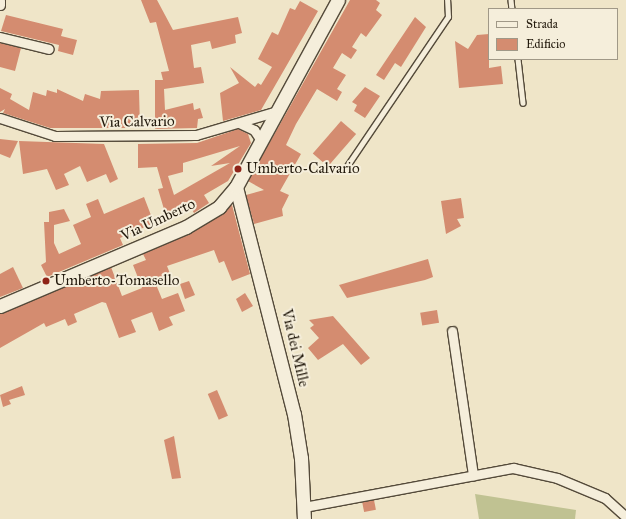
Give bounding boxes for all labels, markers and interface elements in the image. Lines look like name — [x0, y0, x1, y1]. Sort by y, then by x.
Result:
legend — [488, 8, 618, 60]
text: Strada — [526, 17, 558, 31]
text: Edificio — [526, 37, 565, 51]
street label: Via Calvario — [99, 112, 175, 132]
place label: Umberto-Calvario — [246, 160, 360, 178]
marker: Umberto-Calvario — [233, 164, 243, 174]
street label: Via Umberto — [118, 195, 198, 245]
place label: Umberto-Tomasello — [54, 272, 179, 290]
marker: Umberto-Tomasello — [41, 276, 51, 286]
street label: Via dei Mille — [277, 307, 313, 389]

